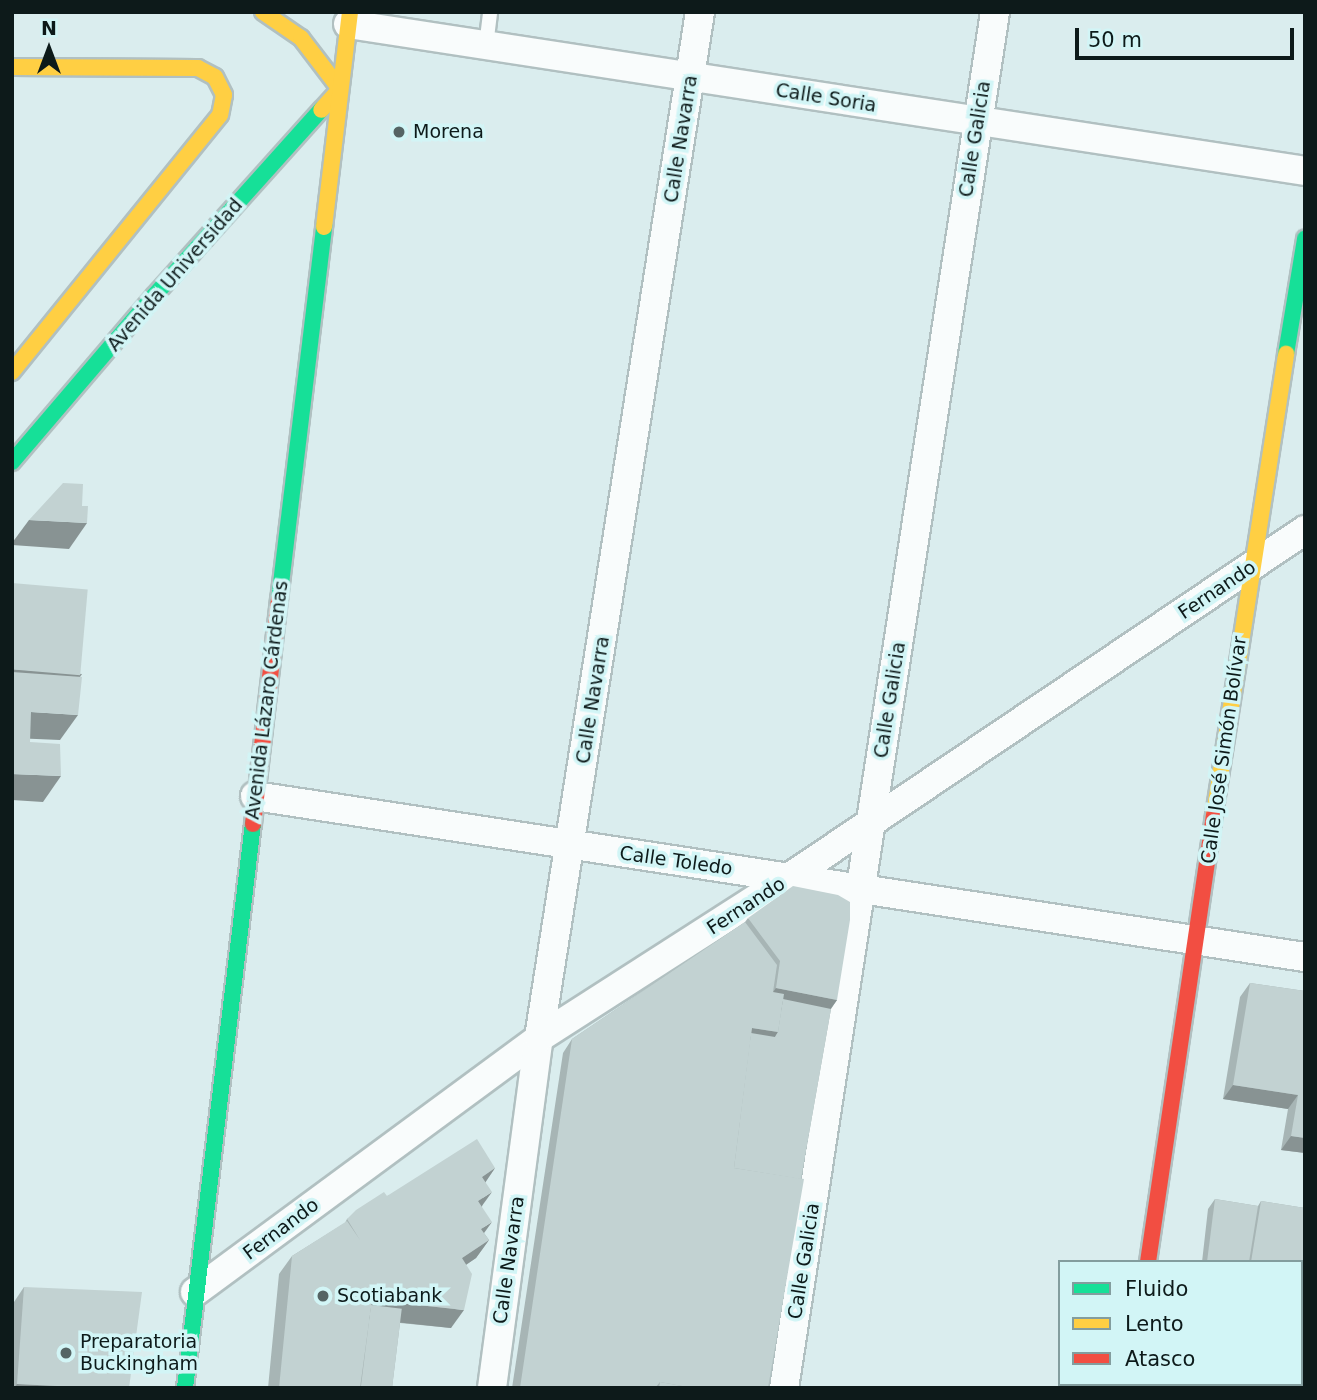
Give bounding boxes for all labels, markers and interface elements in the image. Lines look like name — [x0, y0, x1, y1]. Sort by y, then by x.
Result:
north arrow — [14, 14, 84, 84]
scale bar — [1079, 14, 1298, 58]
text: N — [41, 17, 57, 39]
text: 50 m — [1088, 28, 1142, 52]
street label: Calle Navarra — [660, 74, 702, 204]
street label: Calle Soria — [774, 79, 878, 117]
street label: Calle Galicia — [955, 79, 995, 199]
place label: Morena — [413, 121, 484, 143]
marker: Morena — [391, 124, 407, 140]
street label: Avenida Universidad — [102, 194, 248, 356]
street label: Fernando — [1174, 556, 1260, 624]
street label: Avenida Lázaro Cárdenas — [241, 579, 293, 821]
street label: Calle Navarra — [572, 635, 614, 765]
street label: Calle José Simón Bolívar — [1197, 635, 1251, 865]
street label: Calle Galicia — [870, 640, 910, 760]
street label: Calle Toledo — [618, 842, 734, 880]
street label: Fernando — [703, 872, 789, 940]
street label: Fernando — [239, 1193, 323, 1265]
street label: Calle Navarra — [489, 1195, 529, 1325]
street label: Calle Galicia — [784, 1201, 824, 1321]
legend — [1058, 1260, 1303, 1386]
text: Fluido — [1125, 1277, 1188, 1301]
place label: Scotiabank — [337, 1285, 442, 1307]
marker: Scotiabank — [315, 1288, 331, 1304]
text: Lento — [1125, 1312, 1184, 1336]
place label: Preparatoria Buckingham — [80, 1331, 198, 1375]
marker: Preparatoria Buckingham — [58, 1345, 74, 1361]
text: Atasco — [1125, 1347, 1195, 1371]

